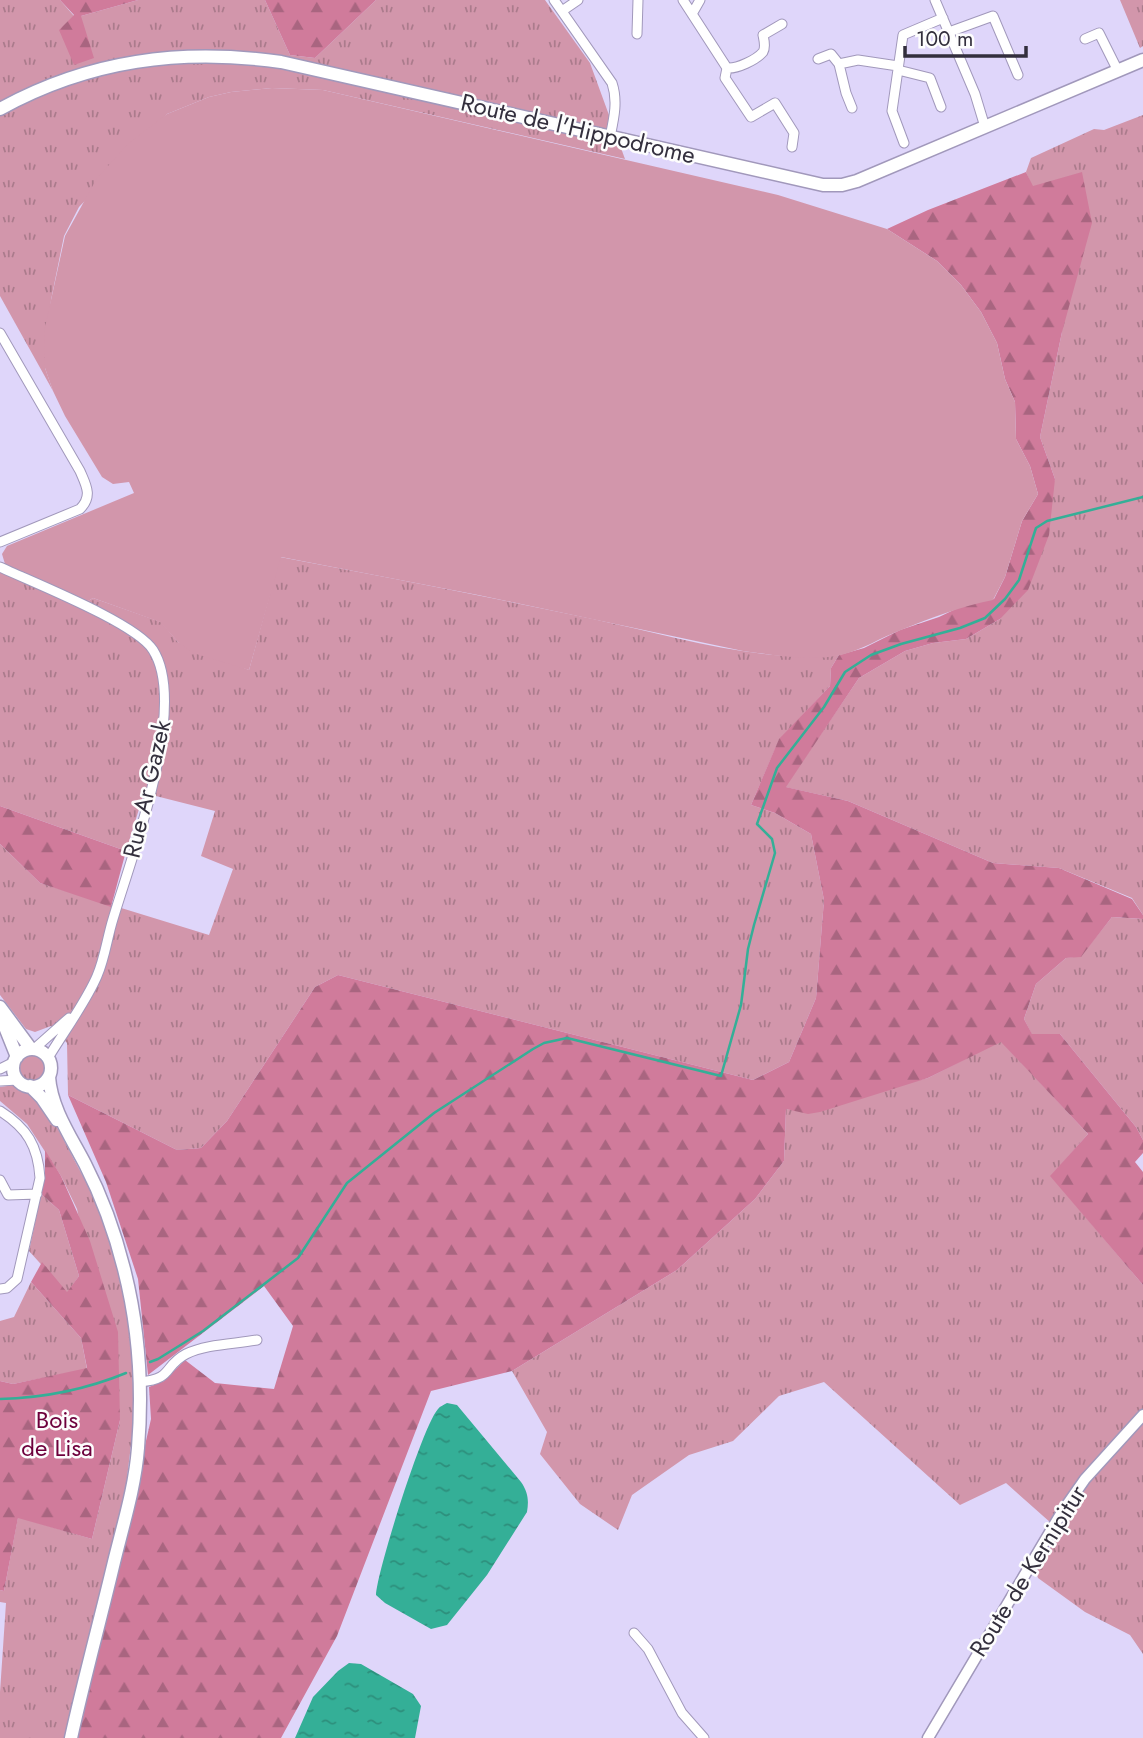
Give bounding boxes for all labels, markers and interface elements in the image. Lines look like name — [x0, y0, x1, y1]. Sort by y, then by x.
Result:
scale bar — [905, 14, 1026, 58]
text: 100 m — [916, 24, 973, 54]
street label: Route de l'Hippodrome — [457, 85, 699, 173]
street label: Rue Ar Gazek — [114, 716, 179, 861]
park label: Bois de Lisa — [21, 1402, 93, 1465]
street label: Route de Kernipitur — [961, 1478, 1095, 1663]

